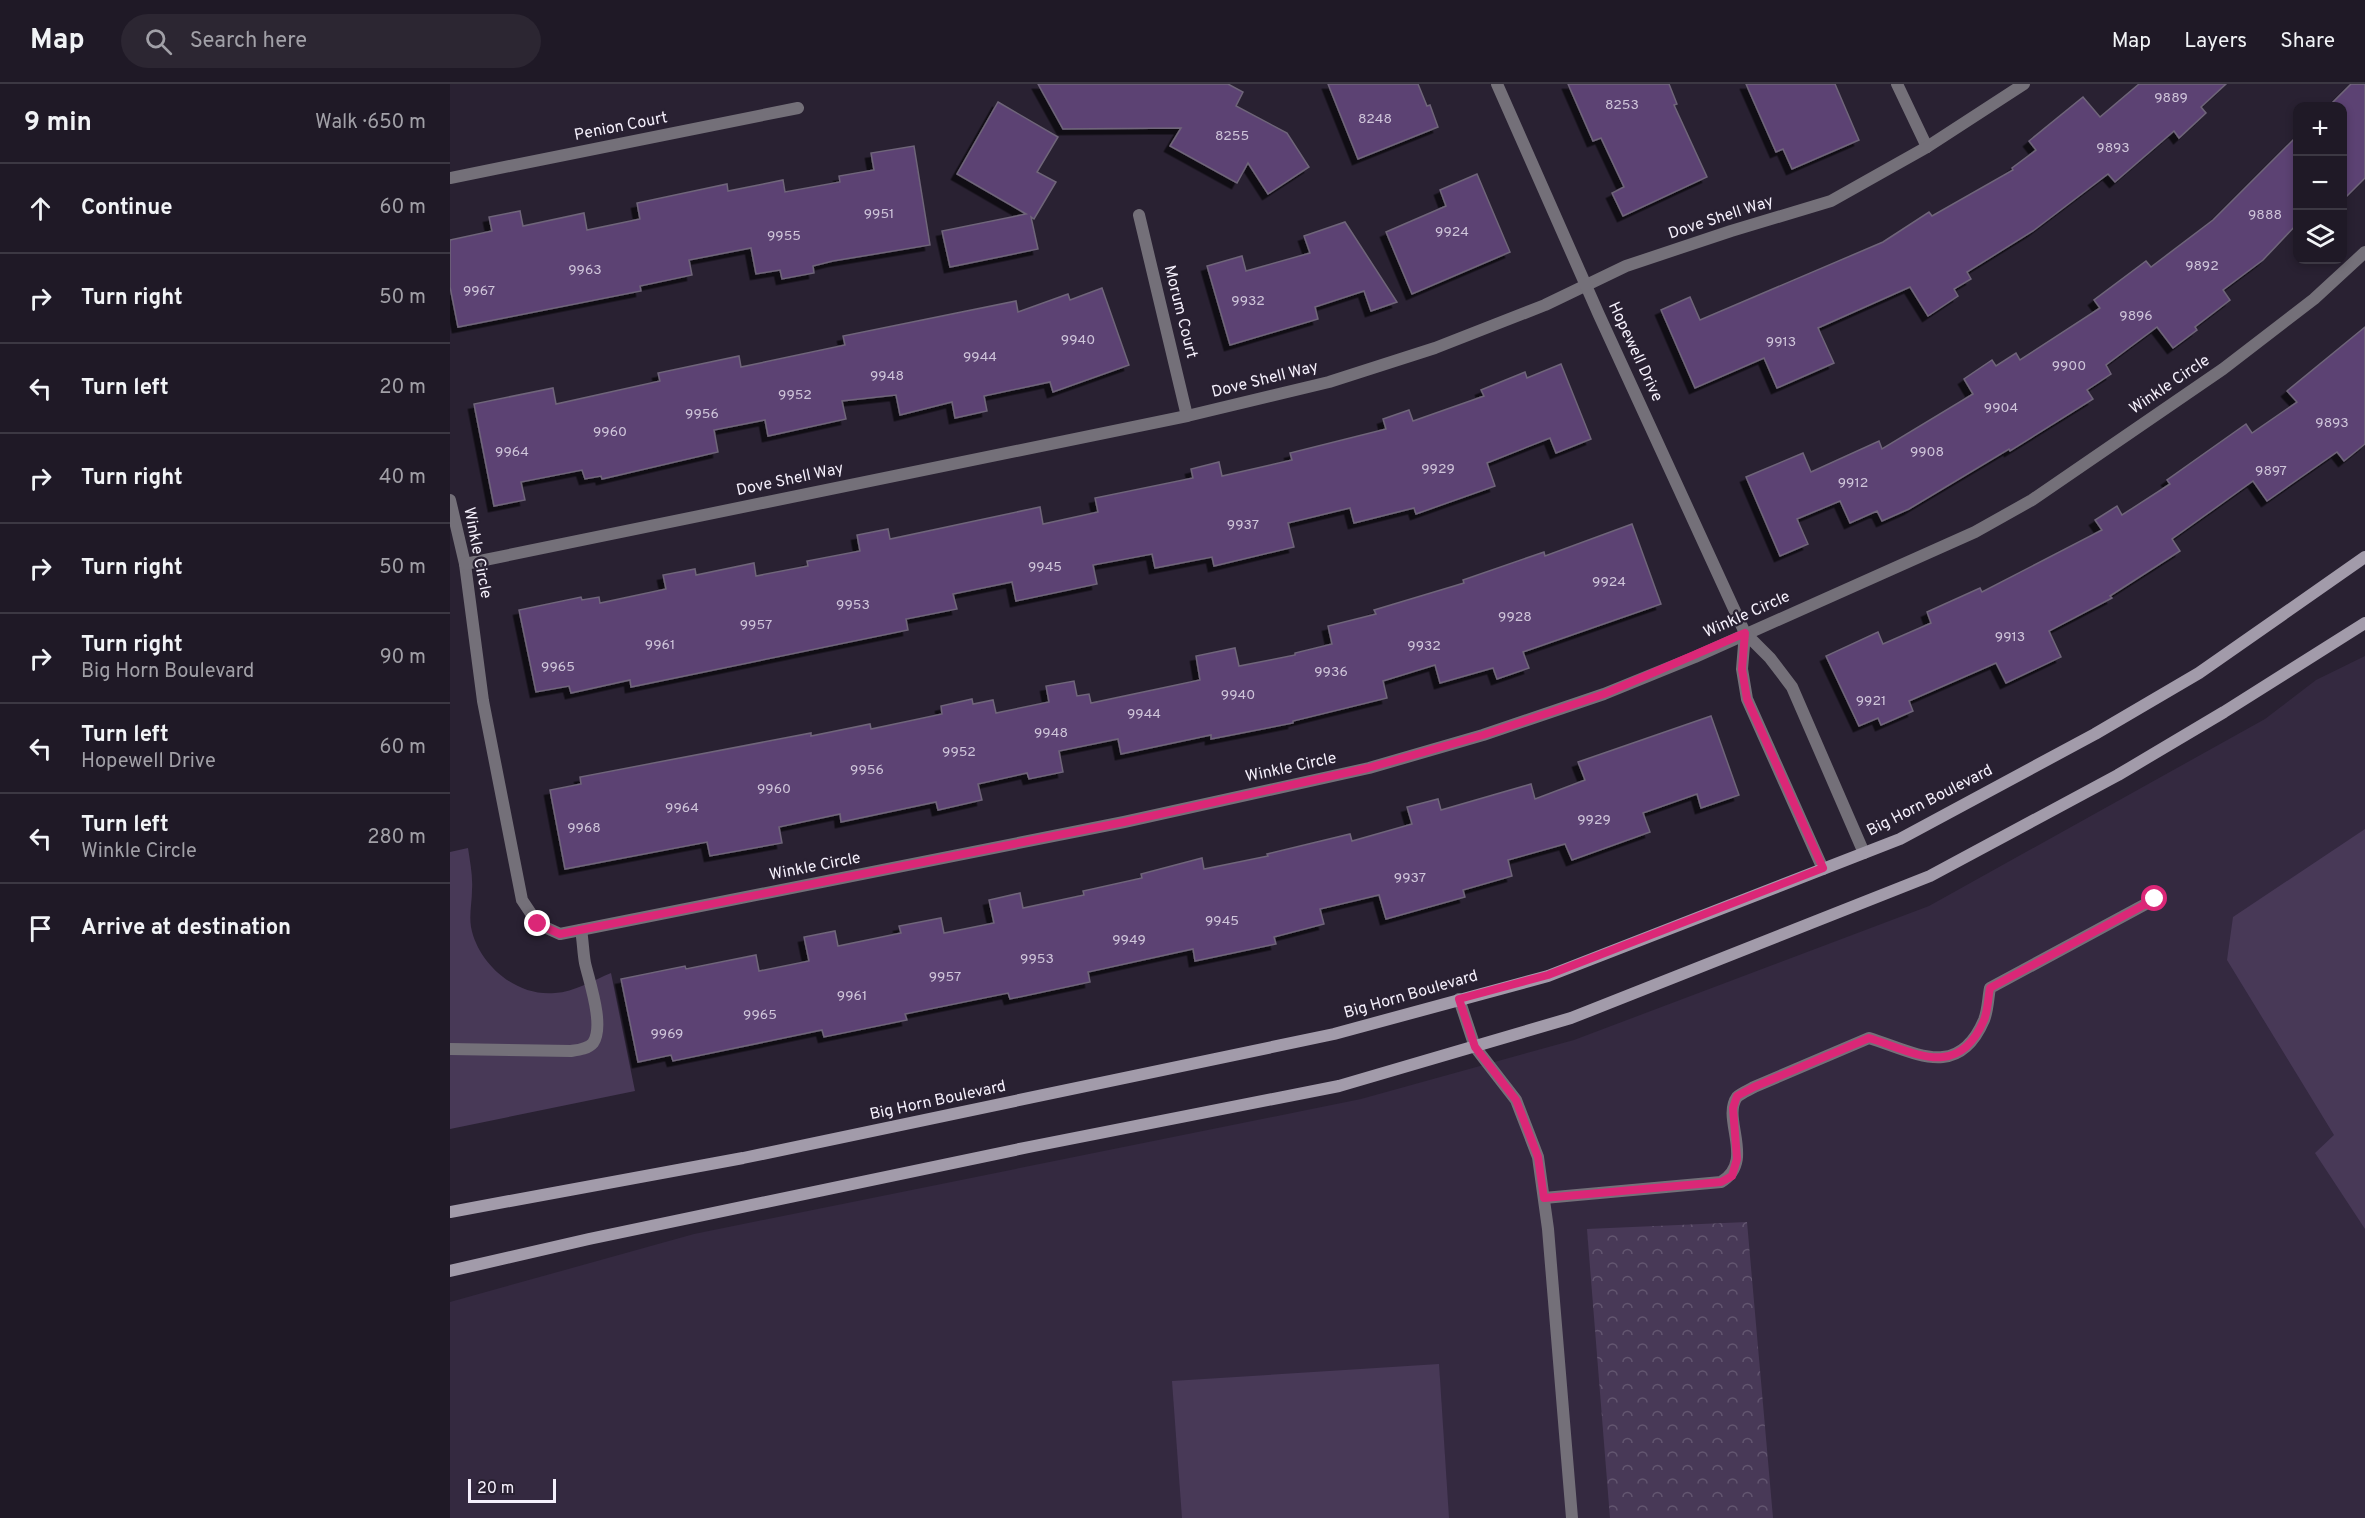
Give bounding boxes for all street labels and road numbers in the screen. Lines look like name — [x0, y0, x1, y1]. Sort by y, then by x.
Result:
street label: Penion Court — [573, 108, 669, 146]
street label: Dove Shell Way — [1666, 192, 1776, 244]
street label: Morum Court — [1159, 263, 1201, 361]
street label: Hopewell Drive — [1603, 299, 1667, 405]
street label: Winkle Circle — [2126, 351, 2214, 419]
street label: Dove Shell Way — [1210, 357, 1320, 403]
street label: Dove Shell Way — [734, 459, 846, 501]
street label: Winkle Circle — [458, 506, 496, 600]
street label: Winkle Circle — [1701, 587, 1793, 643]
street label: Winkle Circle — [1244, 749, 1338, 787]
street label: Big Horn Boulevard — [1864, 761, 1996, 841]
street label: Winkle Circle — [768, 848, 862, 886]
street label: Big Horn Boulevard — [1342, 966, 1480, 1024]
street label: Big Horn Boulevard — [868, 1077, 1008, 1125]

